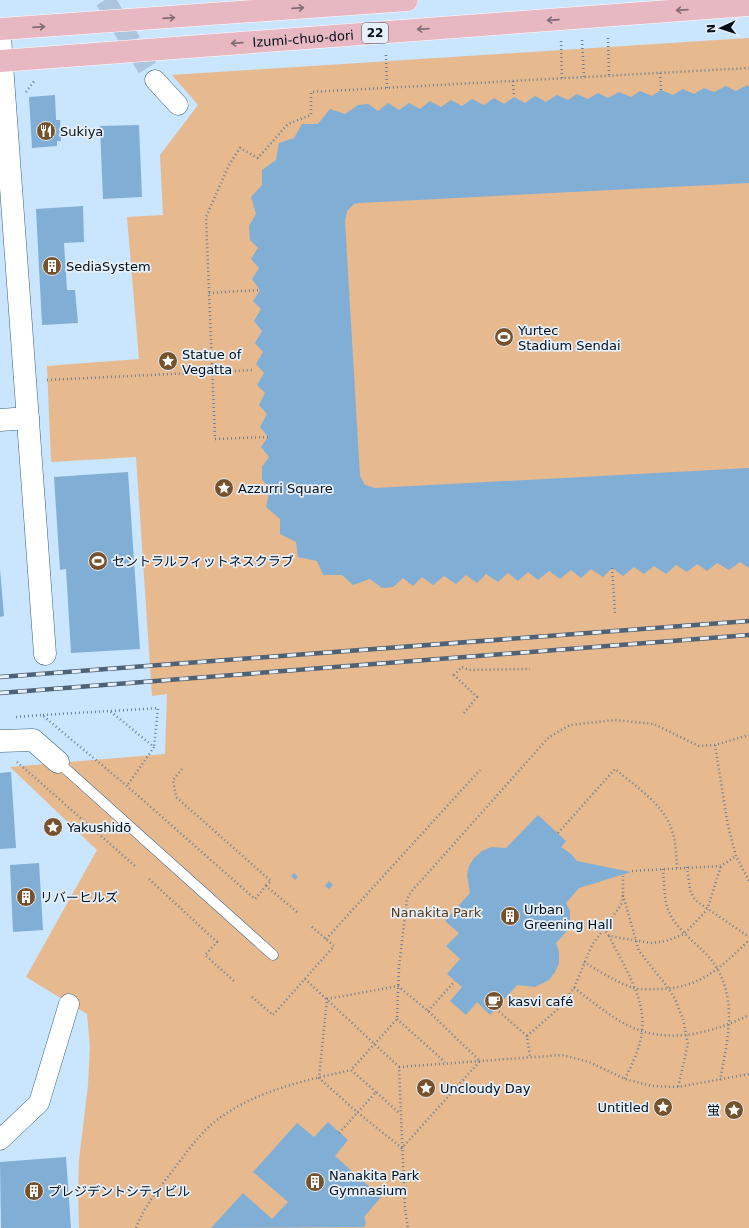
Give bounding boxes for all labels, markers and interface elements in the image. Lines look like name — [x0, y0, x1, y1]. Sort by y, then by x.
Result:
one-way arrow — [291, 4, 304, 12]
one-way arrow — [676, 7, 689, 14]
north arrow — [701, 8, 741, 48]
one-way arrow — [162, 14, 175, 21]
one-way arrow — [547, 16, 560, 23]
one-way arrow — [32, 23, 45, 30]
road number: 22 — [362, 23, 388, 43]
text: N — [705, 24, 718, 33]
one-way arrow — [417, 26, 430, 33]
street label: Izumi-chuo-dori — [252, 27, 354, 50]
one-way arrow — [231, 40, 244, 47]
restaurant icon: Sukiya — [35, 120, 57, 142]
place label: Sukiya — [60, 124, 103, 139]
building icon: SediaSystem — [41, 255, 63, 277]
place label: SediaSystem — [66, 259, 151, 274]
place label: Yurtec Stadium Sendai — [517, 323, 621, 353]
sports icon: Yurtec Stadium Sendai — [493, 326, 515, 348]
place label: Statue of Vegatta — [182, 347, 242, 377]
place icon: Statue of Vegatta — [157, 350, 179, 372]
place icon: Azzurri Square — [213, 477, 235, 499]
place label: Azzurri Square — [238, 481, 333, 496]
sports icon: セントラルフィットネスクラブ — [87, 550, 109, 572]
place label: セントラルフィットネスクラブ — [112, 554, 294, 569]
place icon: Yakushidō — [42, 816, 64, 838]
place label: Yakushidō — [66, 820, 131, 835]
building icon: リバーヒルズ — [15, 886, 37, 908]
place label: リバーヒルズ — [40, 890, 118, 905]
place label: Urban Greening Hall — [524, 902, 613, 932]
park label: Nanakita Park — [391, 905, 482, 920]
building icon: Urban Greening Hall — [499, 905, 521, 927]
cafe icon: kasvi café — [483, 990, 505, 1012]
place label: kasvi café — [508, 994, 573, 1009]
place icon: Uncloudy Day — [415, 1077, 437, 1099]
place label: Uncloudy Day — [440, 1081, 531, 1096]
place icon: Untitled — [652, 1096, 674, 1118]
place icon: 蛍 — [723, 1099, 745, 1121]
place label: Untitled — [598, 1100, 649, 1115]
place label: 蛍 — [707, 1103, 720, 1118]
place label: Nanakita Park Gymnasium — [329, 1168, 420, 1198]
building icon: Nanakita Park Gymnasium — [304, 1171, 326, 1193]
building icon: プレジデントシティビル — [23, 1180, 45, 1202]
place label: プレジデントシティビル — [48, 1184, 190, 1199]

